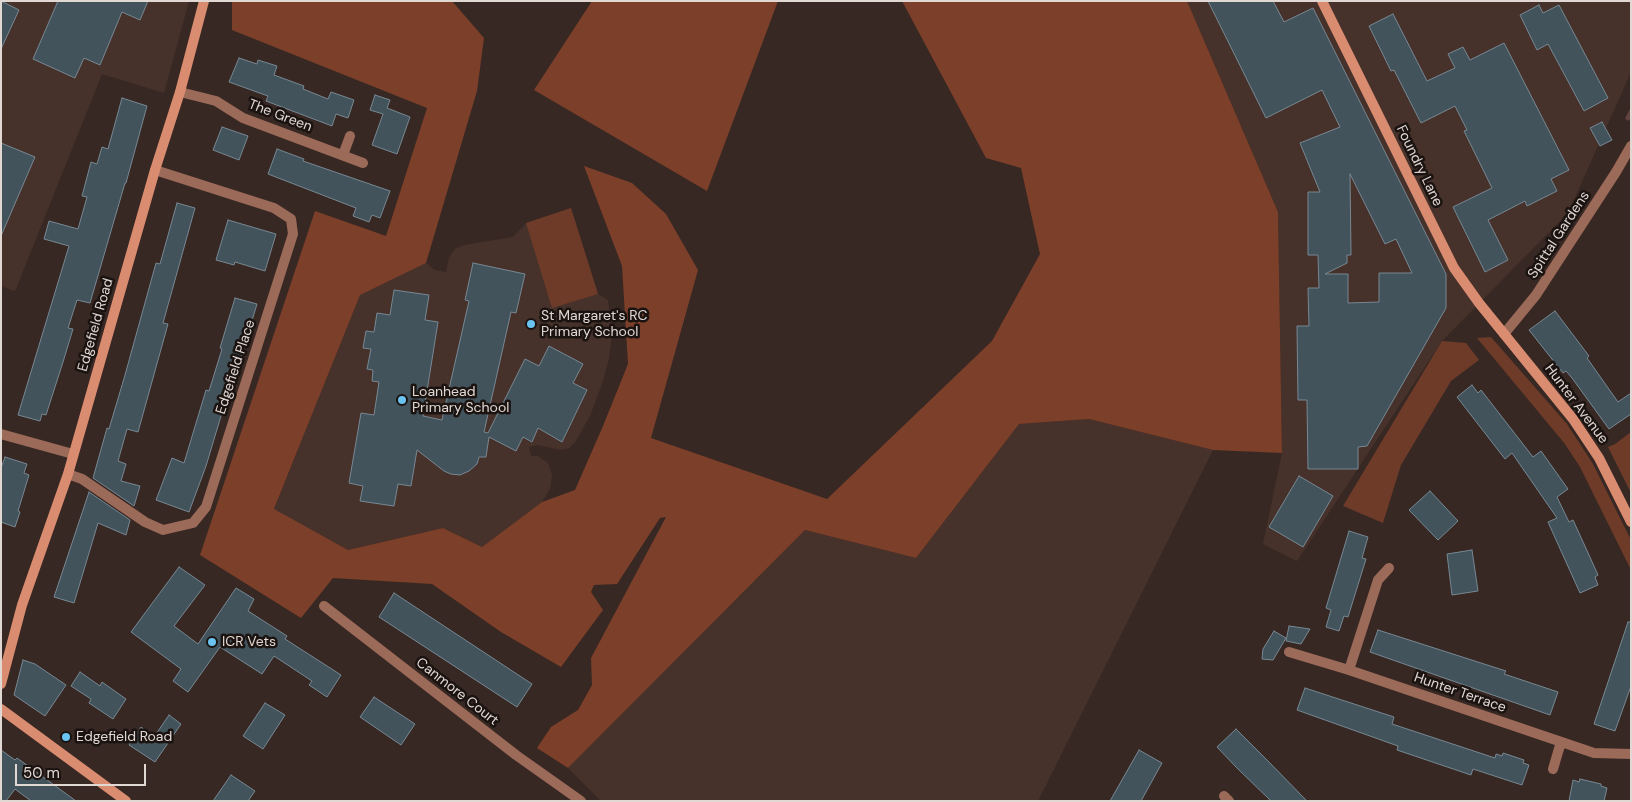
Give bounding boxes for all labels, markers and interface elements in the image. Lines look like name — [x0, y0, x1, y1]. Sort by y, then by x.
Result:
street label: The Green — [246, 96, 314, 136]
street label: Foundry Lane — [1392, 123, 1446, 209]
street label: Spittal Gardens — [1525, 188, 1593, 282]
street label: Edgefield Road — [75, 276, 117, 374]
place label: St Margaret's RC Primary School — [541, 308, 648, 341]
street label: Edgefield Place — [213, 318, 259, 416]
marker: St Margaret's RC Primary School — [525, 318, 537, 330]
street label: Hunter Avenue — [1541, 361, 1611, 447]
place label: Loanhead Primary School — [412, 384, 509, 417]
marker: Loanhead Primary School — [396, 394, 408, 406]
place label: ICR Vets — [222, 634, 276, 650]
marker: ICR Vets — [206, 636, 218, 648]
street label: Canmore Court — [412, 655, 502, 729]
street label: Hunter Terrace — [1412, 669, 1508, 717]
place label: Edgefield Road — [76, 729, 172, 745]
marker: Edgefield Road — [60, 731, 72, 743]
scale bar — [18, 754, 149, 786]
text: 50 m — [23, 763, 60, 783]

